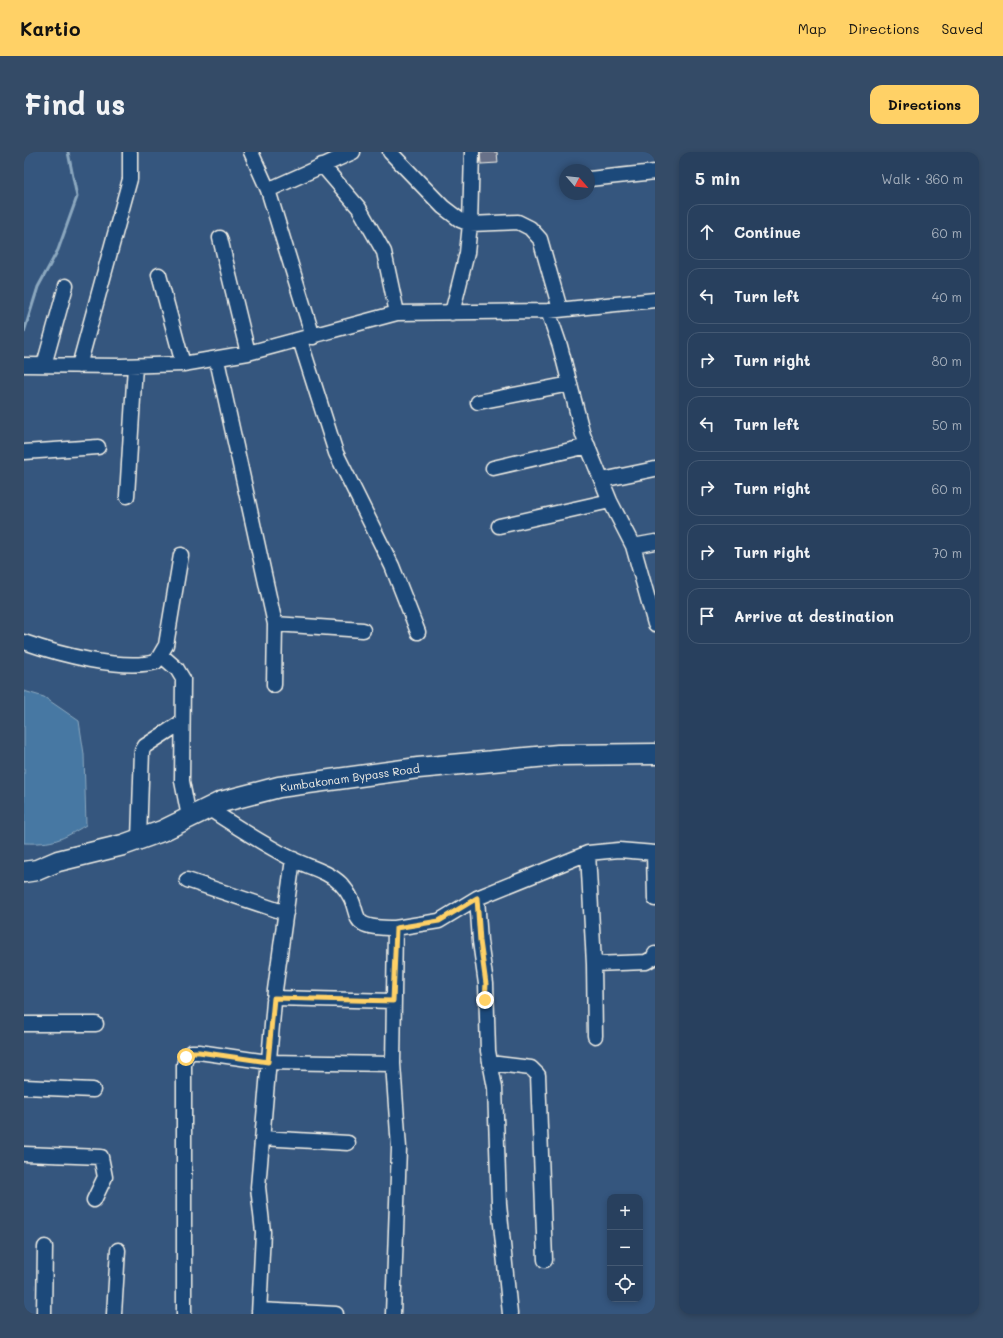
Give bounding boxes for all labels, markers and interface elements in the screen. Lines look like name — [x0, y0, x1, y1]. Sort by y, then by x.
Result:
text: Kartio — [20, 16, 80, 41]
text: Map — [798, 19, 826, 38]
text: Directions — [848, 19, 919, 38]
text: Saved — [941, 19, 983, 38]
button: Directions — [870, 85, 979, 124]
text: Find us — [24, 86, 125, 122]
north arrow — [559, 164, 595, 200]
text: 5 min — [695, 167, 740, 189]
text: Walk · 360 m — [881, 170, 963, 187]
icon: ahead — [696, 221, 718, 243]
text: Continue — [734, 222, 801, 242]
text: 60 m — [932, 224, 962, 241]
icon: left — [696, 285, 718, 307]
text: Turn left — [734, 286, 799, 306]
text: 40 m — [932, 288, 962, 305]
icon: right — [696, 349, 718, 371]
text: Turn right — [734, 350, 811, 370]
text: 80 m — [932, 352, 962, 369]
icon: left — [696, 413, 718, 435]
text: Turn left — [734, 414, 799, 434]
text: 50 m — [932, 416, 962, 433]
icon: right — [696, 477, 718, 499]
text: Turn right — [734, 478, 811, 498]
text: 60 m — [932, 480, 962, 497]
icon: right — [696, 541, 718, 563]
text: Turn right — [734, 542, 811, 562]
text: 70 m — [932, 544, 962, 561]
icon: arrive — [696, 605, 718, 627]
text: Arrive at destination — [734, 606, 894, 626]
street label: Kumbakonam Bypass Road — [279, 760, 421, 795]
route end — [476, 991, 494, 1009]
route start — [177, 1048, 195, 1066]
map controls — [607, 1194, 643, 1302]
button: + — [607, 1194, 643, 1230]
button: − — [607, 1230, 643, 1266]
button: locate — [607, 1266, 643, 1302]

